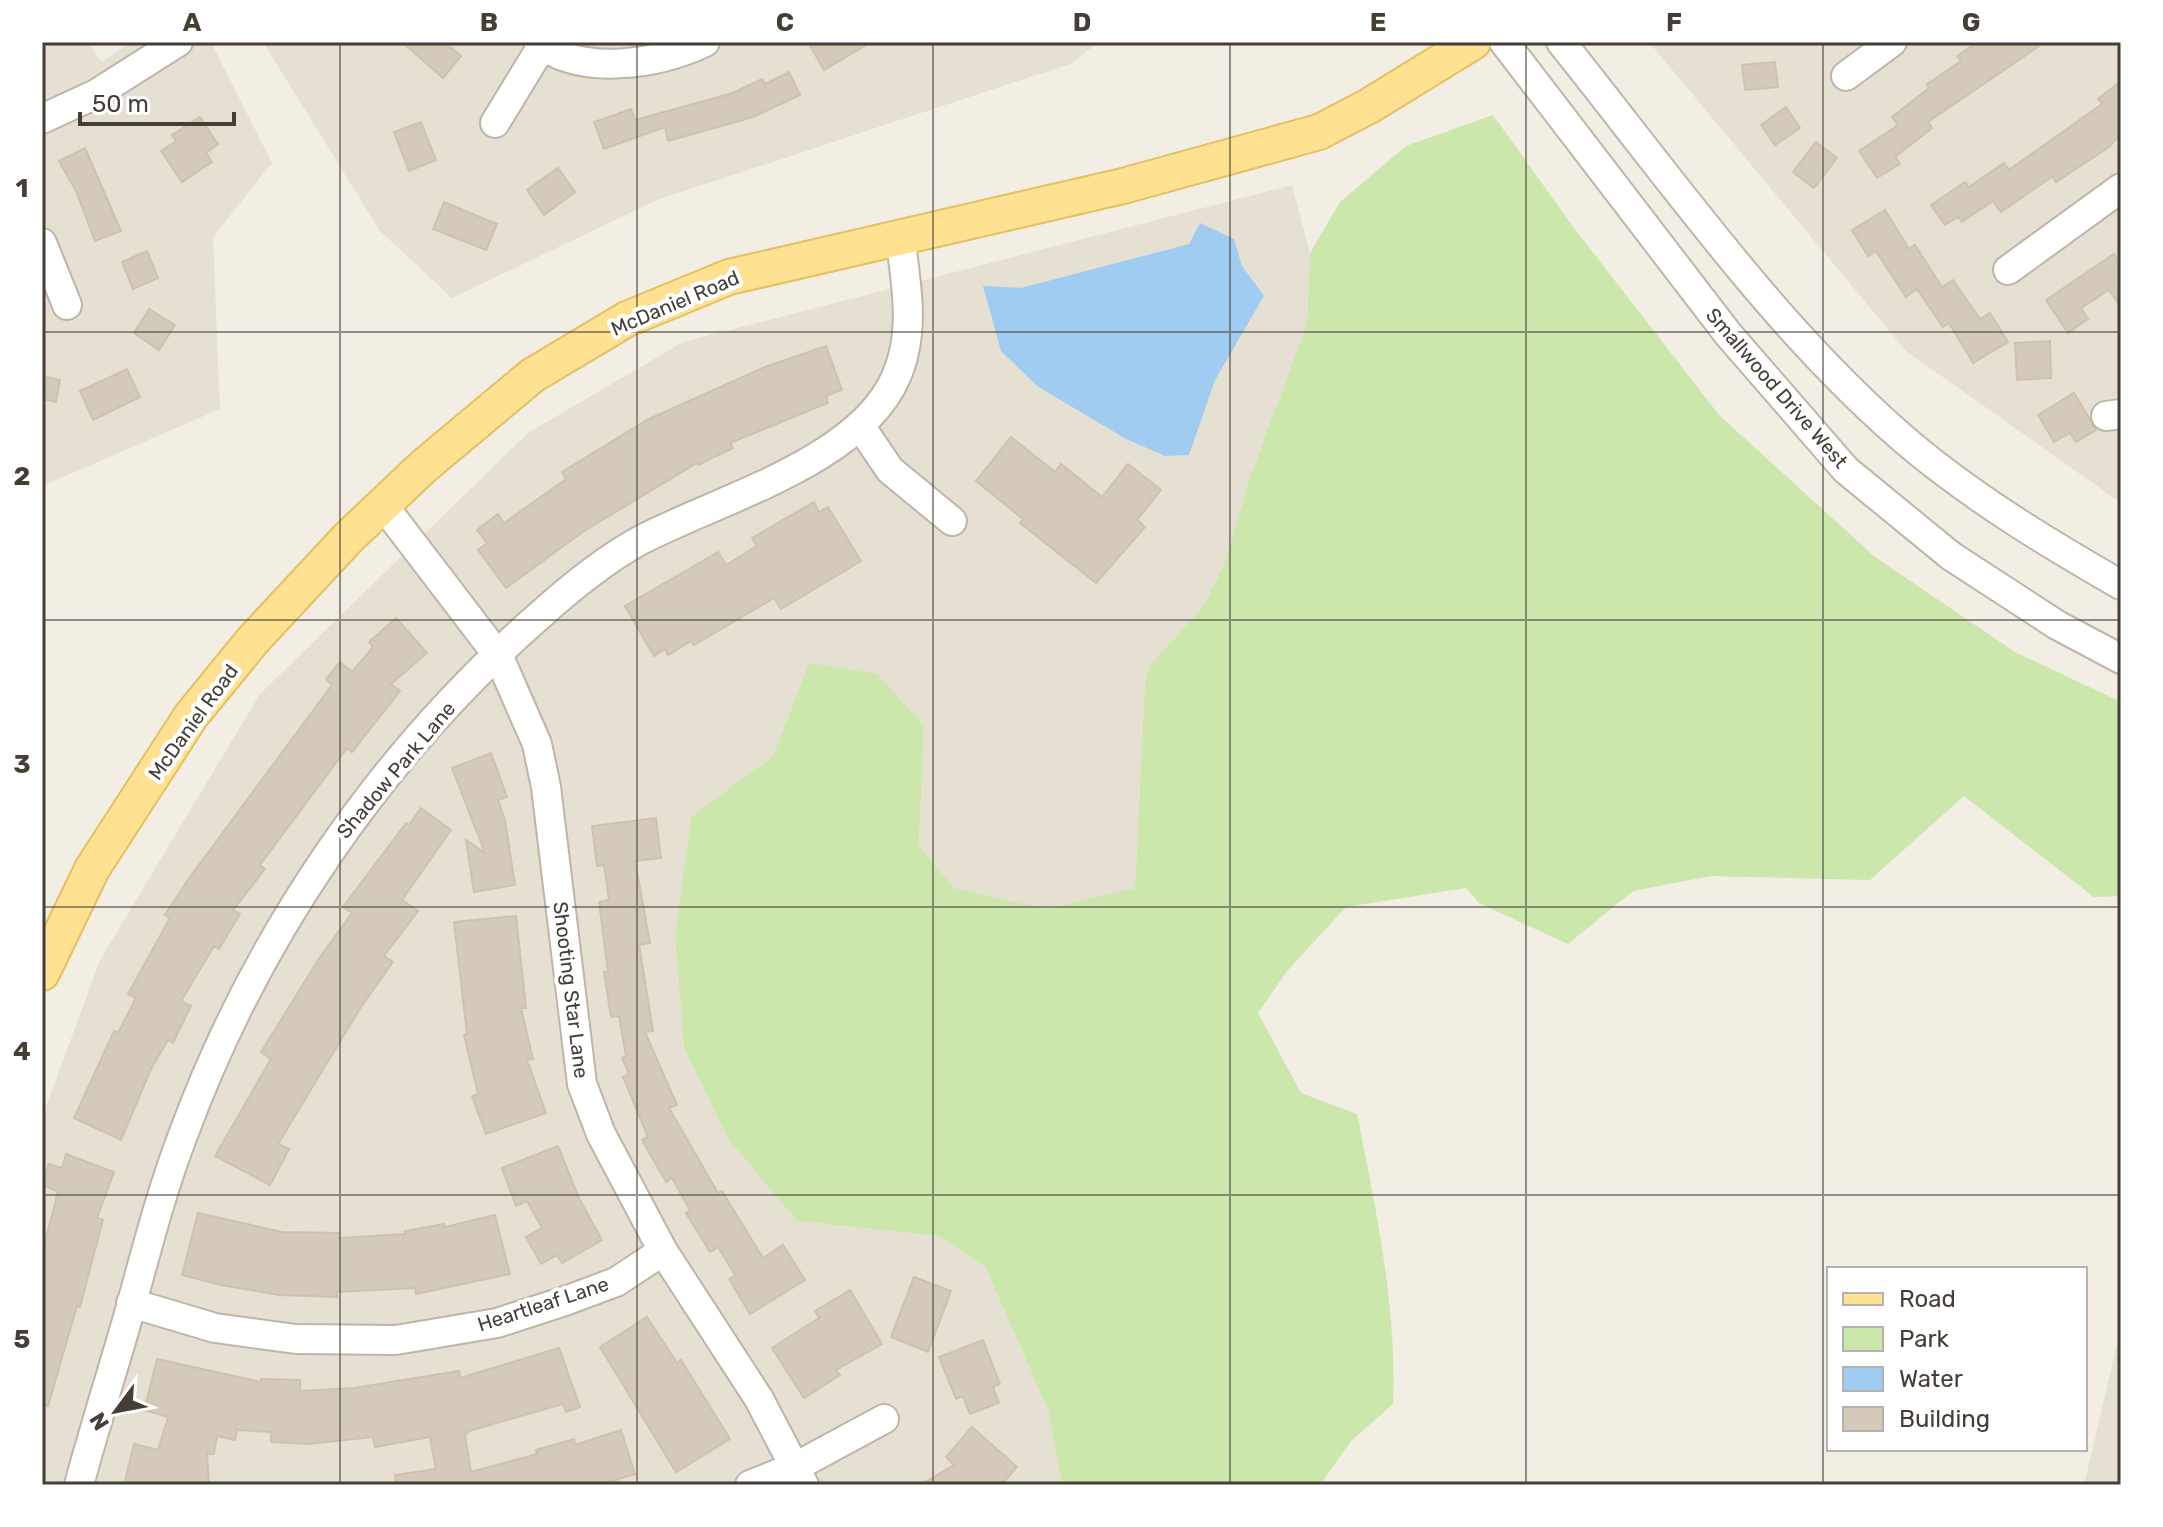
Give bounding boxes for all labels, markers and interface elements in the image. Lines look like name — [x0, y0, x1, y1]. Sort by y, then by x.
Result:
text: A — [183, 7, 202, 38]
text: B — [480, 7, 498, 38]
text: C — [776, 7, 794, 38]
text: D — [1073, 7, 1091, 38]
text: E — [1370, 7, 1386, 38]
text: F — [1666, 7, 1682, 38]
text: G — [1962, 7, 1980, 38]
scale bar — [80, 76, 234, 126]
text: 50 m — [92, 90, 149, 118]
text: 1 — [16, 173, 28, 204]
street label: McDaniel Road — [607, 265, 743, 341]
street label: Smallwood Drive West — [1701, 303, 1853, 473]
text: 2 — [14, 461, 30, 492]
street label: McDaniel Road — [143, 660, 243, 784]
street label: Shadow Park Lane — [332, 697, 460, 843]
text: 3 — [13, 749, 31, 780]
street label: Shooting Star Lane — [548, 900, 594, 1080]
text: 4 — [13, 1036, 31, 1067]
legend — [1827, 1267, 2087, 1451]
street label: Heartleaf Lane — [474, 1271, 612, 1337]
text: Road — [1899, 1285, 1956, 1313]
text: 5 — [14, 1324, 30, 1355]
text: Park — [1899, 1325, 1950, 1353]
text: Water — [1899, 1365, 1963, 1393]
north arrow — [76, 1371, 156, 1451]
text: Building — [1899, 1405, 1990, 1433]
text: N — [84, 1407, 115, 1435]

